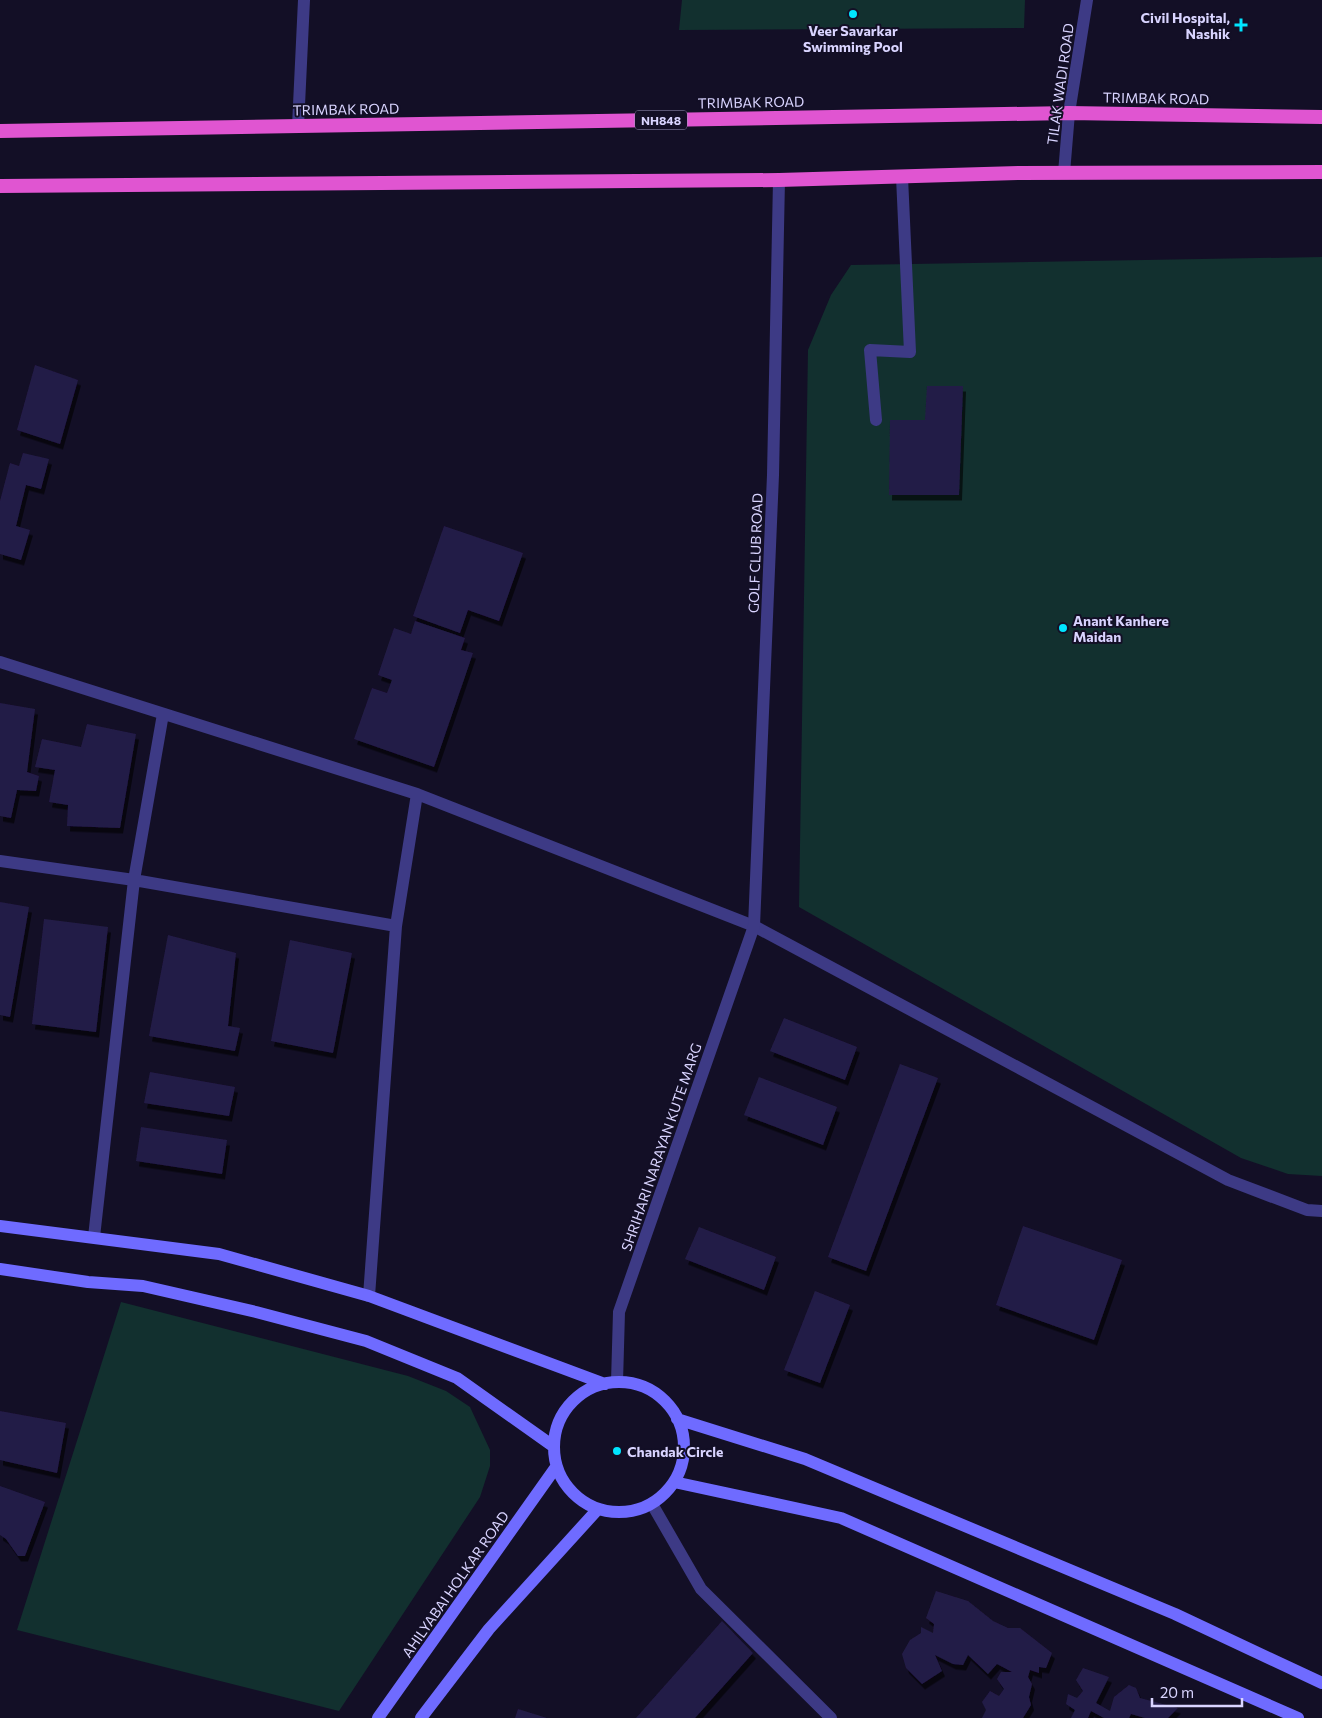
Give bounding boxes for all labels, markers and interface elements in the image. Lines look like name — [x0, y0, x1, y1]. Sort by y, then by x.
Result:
marker: Veer Savarkar Swimming Pool — [847, 8, 859, 20]
place label: Civil Hospital, Nashik — [1140, 9, 1230, 42]
marker: Civil Hospital, Nashik — [1234, 18, 1248, 32]
place label: Veer Savarkar Swimming Pool — [803, 22, 903, 55]
street label: TILAK WADI ROAD — [1043, 22, 1077, 146]
street label: TRIMBAK ROAD — [1103, 89, 1209, 107]
street label: TRIMBAK ROAD — [698, 93, 804, 111]
street label: TRIMBAK ROAD — [293, 100, 399, 118]
road number: NH848 — [635, 110, 687, 130]
street label: GOLF CLUB ROAD — [744, 493, 766, 613]
place label: Anant Kanhere Maidan — [1073, 612, 1169, 645]
marker: Anant Kanhere Maidan — [1057, 622, 1069, 634]
street label: SHRIHARI NARAYAN KUTE MARG — [617, 1041, 705, 1253]
place label: Chandak Circle — [627, 1443, 723, 1460]
marker: Chandak Circle — [611, 1445, 623, 1457]
street label: AHILYABAI HOLKAR ROAD — [398, 1508, 512, 1660]
scale bar — [1152, 1676, 1242, 1708]
text: 20 m — [1160, 1683, 1194, 1701]

